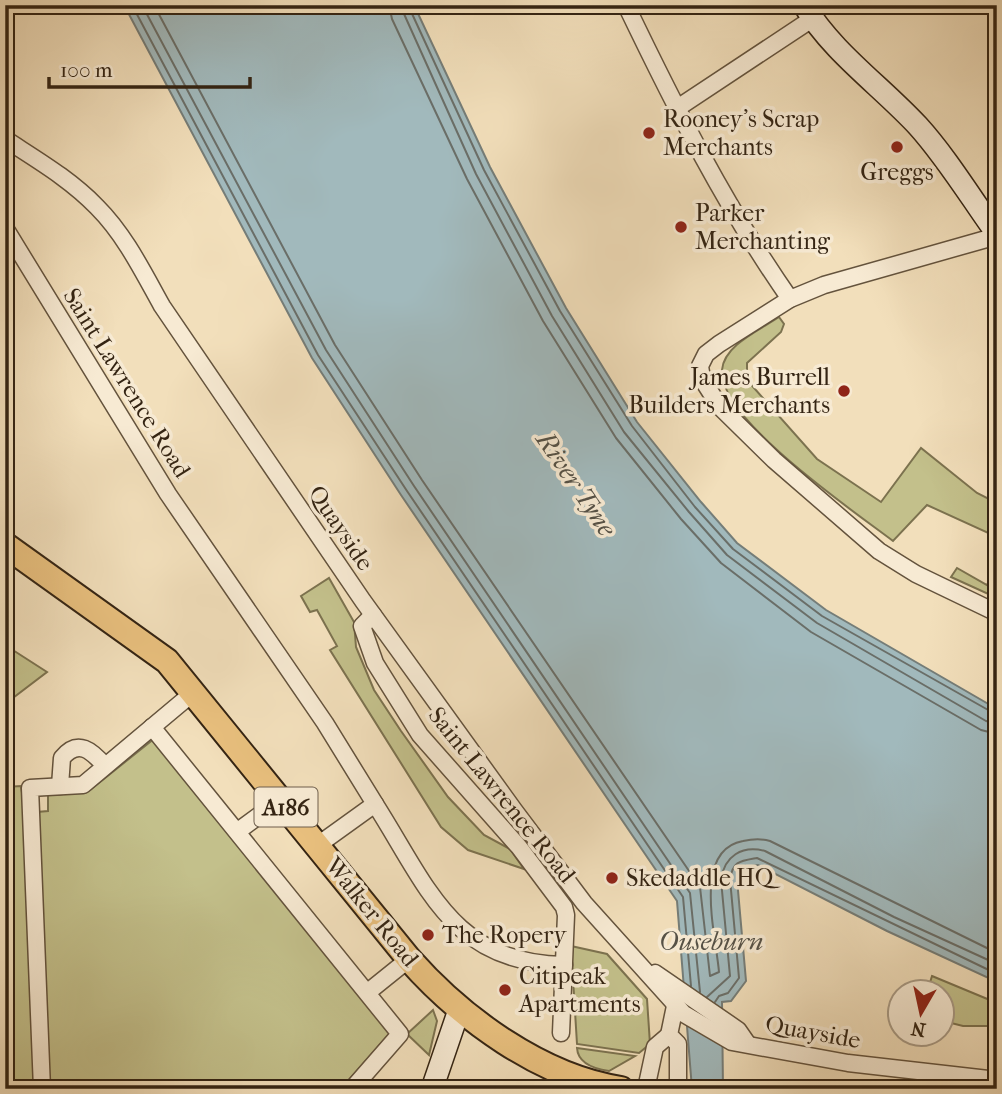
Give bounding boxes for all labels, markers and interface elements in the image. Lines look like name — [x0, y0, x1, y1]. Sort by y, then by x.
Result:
scale bar — [49, 46, 250, 90]
text: 100 m — [60, 58, 113, 82]
place label: Rooney's Scrap Merchants — [663, 105, 819, 161]
marker: Rooney's Scrap Merchants — [641, 125, 657, 141]
marker: Greggs — [889, 139, 905, 155]
place label: Greggs — [860, 158, 934, 186]
place label: Parker Merchanting — [695, 199, 831, 255]
marker: Parker Merchanting — [673, 219, 689, 235]
street label: Saint Lawrence Road — [57, 283, 197, 484]
place label: James Burrell Builders Merchants — [628, 363, 830, 419]
marker: James Burrell Builders Merchants — [836, 383, 852, 399]
water label: River Tyne — [529, 424, 623, 543]
street label: Quayside — [302, 480, 380, 576]
street label: Saint Lawrence Road — [423, 702, 582, 889]
road number: A186 — [254, 788, 318, 827]
street label: Walker Road — [319, 851, 425, 973]
place label: Skedaddle HQ — [626, 864, 781, 892]
marker: Skedaddle HQ — [604, 870, 620, 886]
place label: The Ropery — [442, 921, 567, 949]
water label: Ouseburn — [659, 926, 763, 957]
marker: The Ropery — [420, 927, 436, 943]
place label: Citipeak Apartments — [518, 962, 641, 1018]
north arrow — [886, 978, 956, 1048]
marker: Citipeak Apartments — [497, 982, 513, 998]
street label: Quayside — [763, 1010, 863, 1054]
text: N — [909, 1017, 927, 1041]

